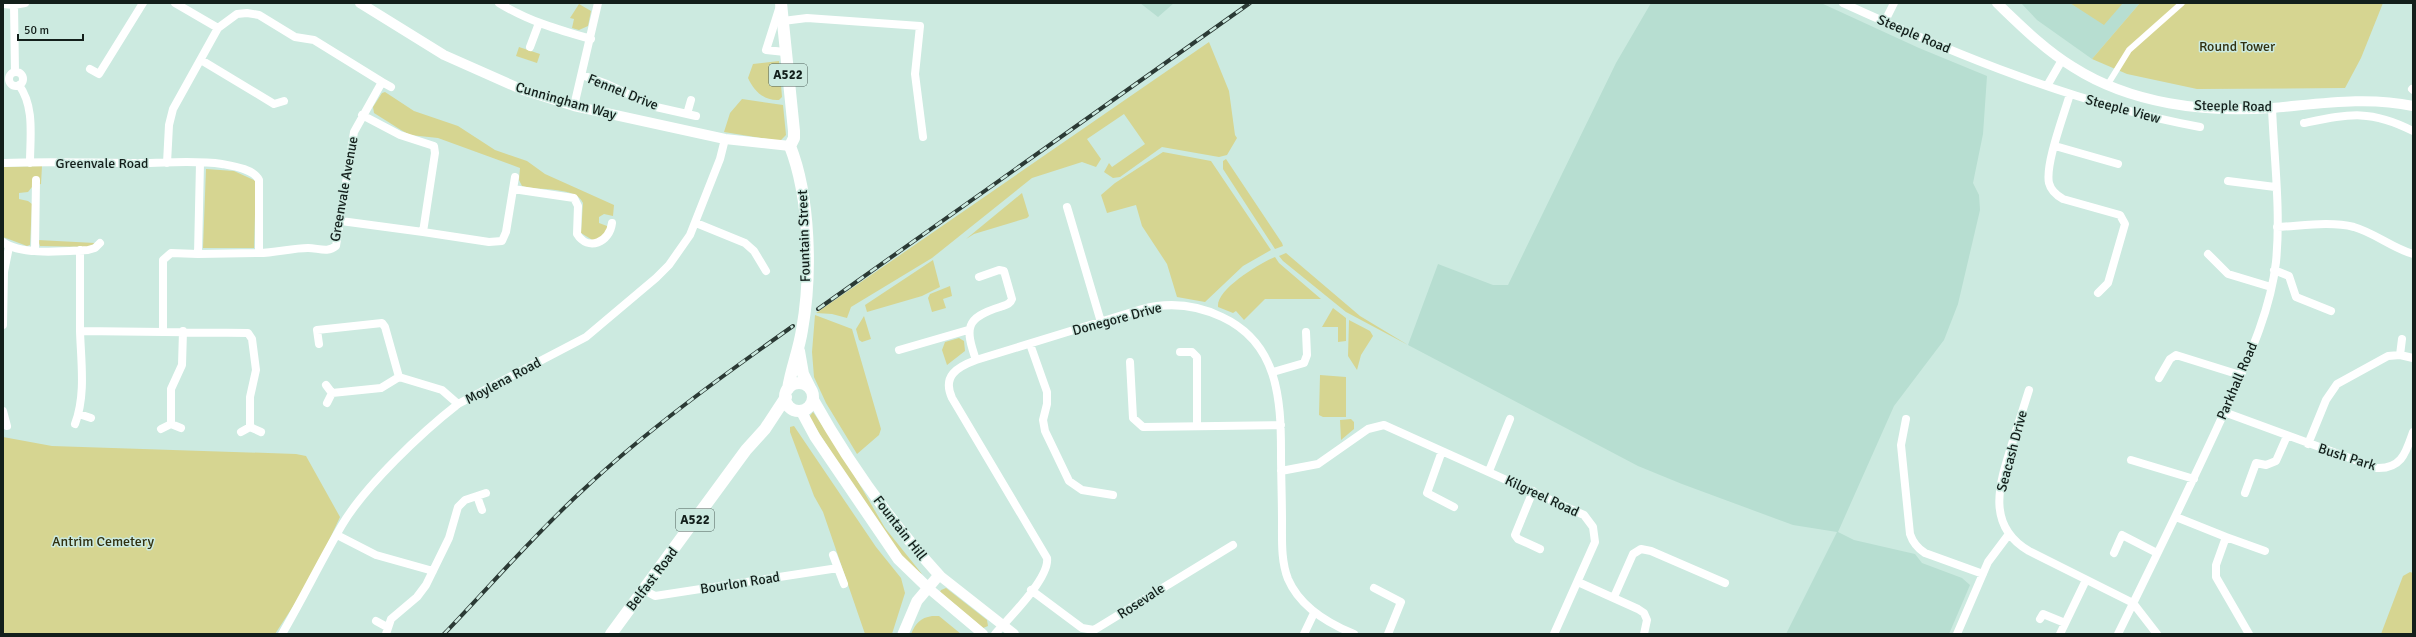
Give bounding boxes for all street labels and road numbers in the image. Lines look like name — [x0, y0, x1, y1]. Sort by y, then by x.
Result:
street label: Steeple Road — [1875, 11, 1953, 57]
road number: A522 — [769, 64, 807, 86]
street label: Fennel Drive — [585, 70, 661, 114]
street label: Cunningham Way — [514, 79, 619, 124]
street label: Steeple View — [2084, 91, 2162, 127]
street label: Steeple Road — [2194, 97, 2272, 115]
street label: Greenvale Avenue — [326, 135, 362, 243]
street label: Greenvale Road — [56, 155, 148, 172]
street label: Fountain Street — [794, 189, 814, 283]
street label: Donegore Drive — [1070, 299, 1164, 339]
street label: Parkhall Road — [2213, 340, 2261, 422]
street label: Moylena Road — [462, 354, 544, 408]
street label: Seacash Drive — [1993, 408, 2031, 494]
street label: Bush Park — [2316, 440, 2378, 474]
street label: Kilgreel Road — [1502, 471, 1582, 521]
street label: Fountain Hill — [869, 492, 931, 564]
road number: A522 — [676, 509, 714, 531]
street label: Belfast Road — [623, 544, 681, 614]
street label: Bourlon Road — [699, 568, 781, 598]
street label: Rosevale — [1114, 579, 1168, 623]

